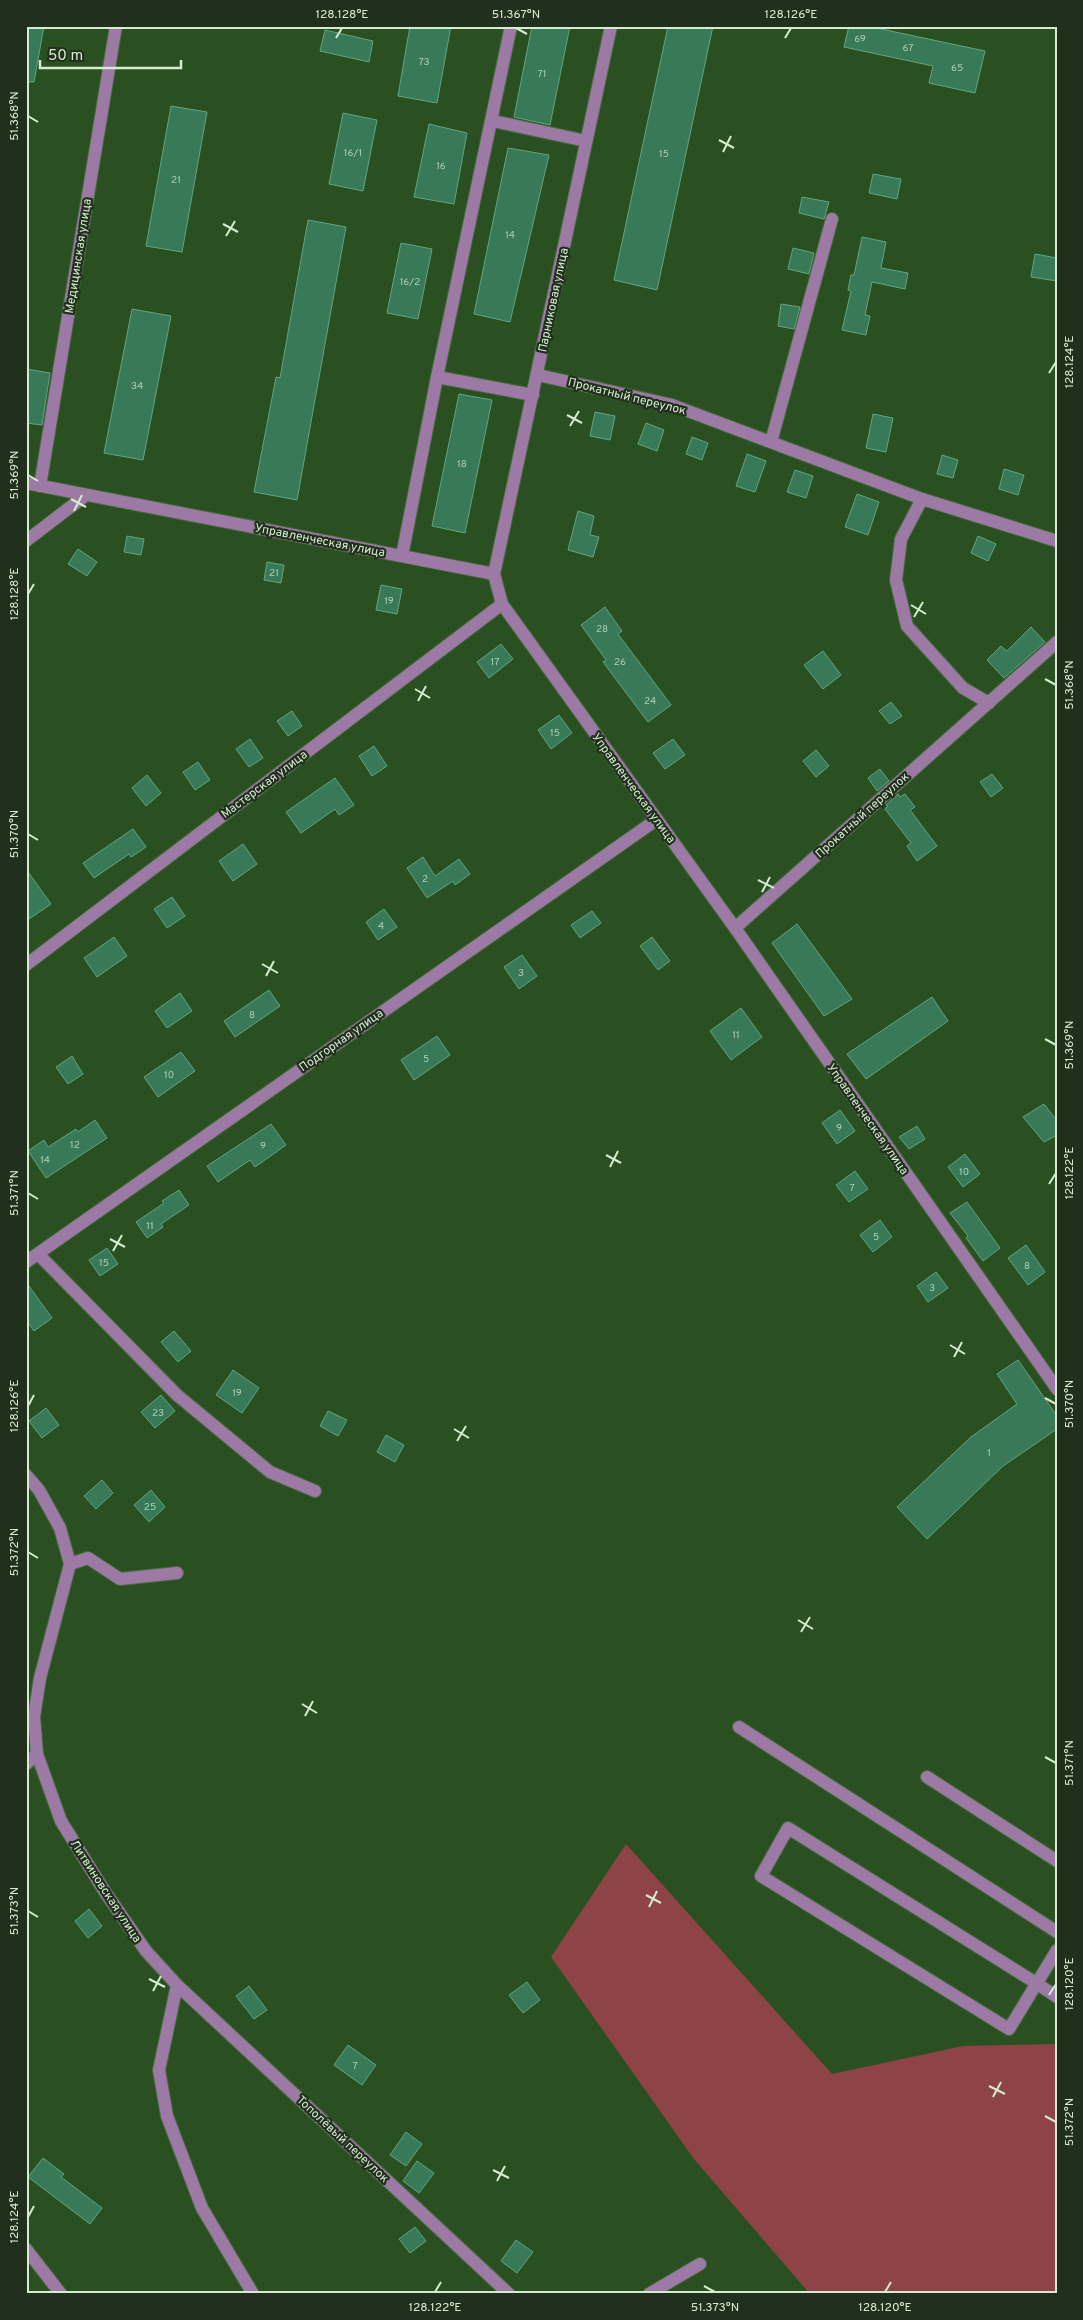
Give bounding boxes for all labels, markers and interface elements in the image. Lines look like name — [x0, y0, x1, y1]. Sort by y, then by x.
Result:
text: 128.128°E — [315, 7, 369, 23]
text: 51.367°N — [492, 7, 540, 23]
text: 128.126°E — [765, 7, 817, 23]
house number: 69 — [854, 33, 866, 46]
scale bar — [40, 38, 181, 70]
house number: 67 — [903, 42, 914, 55]
text: 50 m — [48, 47, 83, 66]
house number: 73 — [418, 56, 430, 69]
house number: 65 — [951, 62, 963, 75]
house number: 71 — [537, 68, 547, 81]
text: 51.368°N — [7, 91, 23, 141]
house number: 16/1 — [344, 147, 362, 160]
house number: 15 — [659, 148, 669, 161]
house number: 16 — [436, 160, 446, 173]
house number: 21 — [171, 174, 181, 187]
street label: Медицинская улица — [62, 197, 96, 315]
house number: 14 — [505, 229, 515, 242]
street label: Парниковая улица — [535, 247, 573, 354]
house number: 16/2 — [400, 276, 420, 289]
text: 128.124°E — [1062, 335, 1078, 389]
street label: Прокатный переулок — [566, 375, 688, 419]
house number: 34 — [131, 380, 143, 393]
text: 51.369°N — [7, 450, 23, 500]
house number: 18 — [457, 458, 467, 471]
street label: Управленческая улица — [253, 520, 386, 561]
text: 128.128°E — [7, 567, 23, 621]
house number: 21 — [269, 567, 279, 580]
house number: 19 — [384, 595, 394, 608]
house number: 28 — [596, 623, 608, 636]
house number: 17 — [491, 656, 499, 669]
house number: 26 — [614, 656, 626, 669]
text: 51.368°N — [1062, 660, 1078, 710]
house number: 24 — [644, 695, 656, 708]
house number: 15 — [550, 727, 560, 740]
street label: Управленческая улица — [588, 730, 679, 847]
street label: Мастерская улица — [218, 747, 311, 822]
street label: Прокатный переулок — [812, 769, 913, 862]
text: 51.370°N — [7, 810, 23, 858]
house number: 2 — [422, 873, 428, 886]
house number: 4 — [378, 920, 384, 933]
house number: 3 — [518, 967, 524, 980]
street label: Подгорная улица — [296, 1006, 387, 1076]
house number: 8 — [249, 1009, 255, 1022]
text: 51.369°N — [1062, 1020, 1078, 1070]
house number: 11 — [732, 1029, 740, 1042]
house number: 5 — [423, 1053, 429, 1066]
street label: Управленческая улица — [823, 1061, 912, 1178]
house number: 10 — [164, 1069, 174, 1082]
house number: 9 — [836, 1122, 842, 1135]
house number: 12 — [70, 1139, 80, 1152]
house number: 9 — [260, 1140, 266, 1153]
text: 128.122°E — [1062, 1146, 1078, 1200]
house number: 14 — [40, 1154, 50, 1167]
house number: 10 — [959, 1166, 969, 1179]
text: 51.371°N — [7, 1170, 23, 1216]
house number: 7 — [849, 1182, 855, 1195]
house number: 11 — [146, 1220, 154, 1233]
house number: 5 — [873, 1231, 879, 1244]
house number: 15 — [99, 1257, 109, 1270]
house number: 8 — [1024, 1260, 1030, 1273]
house number: 3 — [929, 1282, 935, 1295]
text: 128.126°E — [7, 1380, 23, 1432]
text: 51.370°N — [1062, 1380, 1078, 1428]
house number: 19 — [232, 1387, 242, 1400]
house number: 23 — [152, 1407, 164, 1420]
house number: 1 — [987, 1447, 991, 1460]
house number: 25 — [144, 1501, 156, 1514]
text: 51.372°N — [7, 1528, 23, 1576]
text: 51.371°N — [1062, 1740, 1078, 1786]
street label: Литвиновская улица — [66, 1837, 144, 1946]
text: 51.373°N — [7, 1887, 23, 1935]
text: 128.120°E — [1062, 1957, 1078, 2011]
house number: 7 — [352, 2060, 358, 2073]
street label: Тополёвый переулок — [293, 2093, 392, 2187]
text: 51.372°N — [1062, 2098, 1078, 2146]
text: 128.124°E — [7, 2190, 23, 2244]
text: 128.122°E — [408, 2300, 462, 2316]
text: 51.373°N — [691, 2300, 739, 2316]
text: 128.120°E — [858, 2300, 912, 2316]

